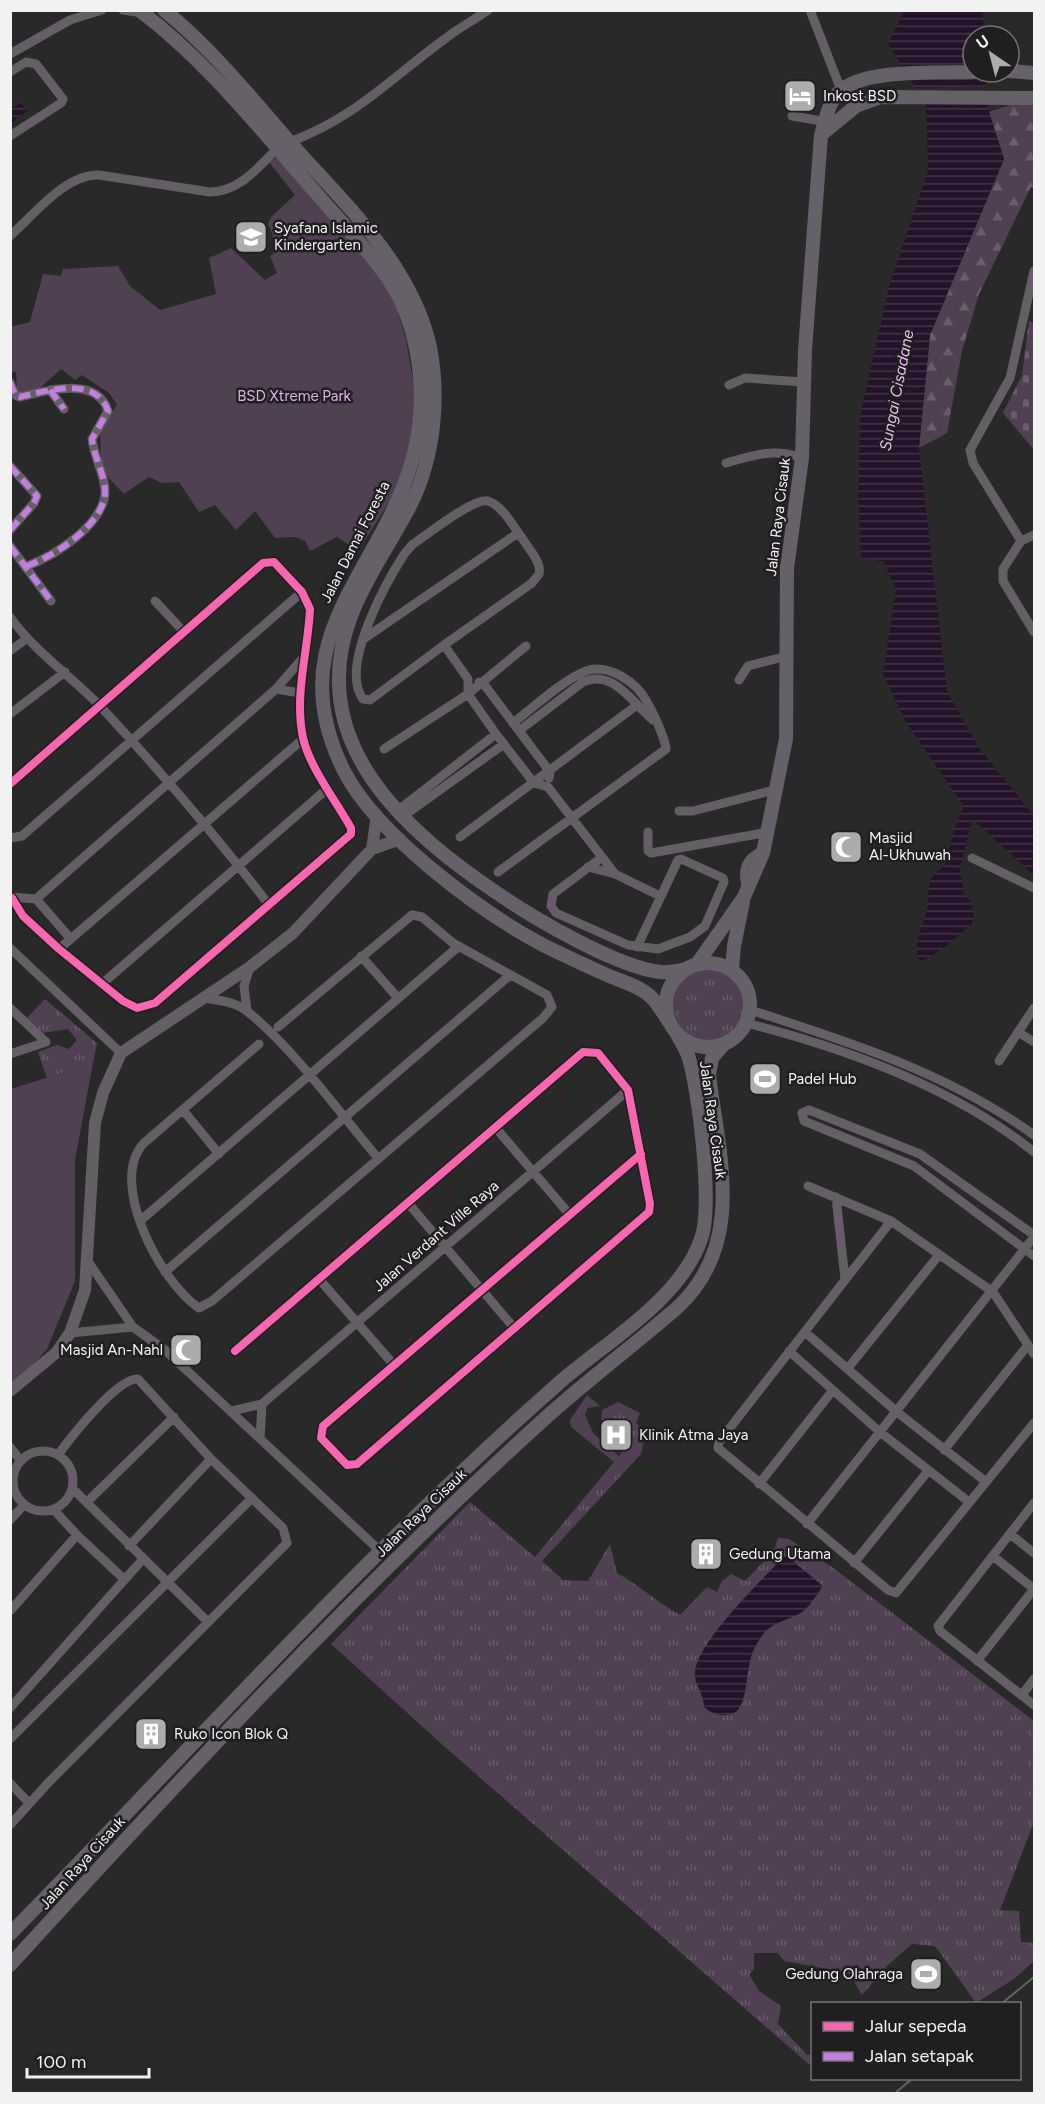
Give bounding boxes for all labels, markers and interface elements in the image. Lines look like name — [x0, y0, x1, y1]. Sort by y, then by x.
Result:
north arrow — [961, 24, 1021, 84]
text: U — [973, 31, 993, 53]
hotel icon: Inkost BSD — [782, 78, 818, 114]
place label: Inkost BSD — [823, 87, 896, 105]
school or university icon: Syafana Islamic Kindergarten — [233, 219, 269, 255]
place label: Syafana Islamic Kindergarten — [274, 219, 378, 254]
water label: Sungai Cisadane — [875, 328, 918, 452]
park label: BSD Xtreme Park — [237, 387, 352, 405]
street label: Jalan Raya Cisauk — [762, 456, 794, 577]
street label: Jalan Damai Foresta — [317, 478, 393, 606]
mosque icon: Masjid Al-Ukhuwah — [828, 829, 864, 865]
place label: Masjid Al-Ukhuwah — [869, 829, 951, 864]
street label: Jalan Raya Cisauk — [696, 1060, 730, 1181]
sports icon: Padel Hub — [747, 1061, 783, 1097]
place label: Padel Hub — [788, 1070, 857, 1088]
street label: Jalan Verdant Ville Raya — [370, 1177, 502, 1295]
mosque icon: Masjid An-Nahl — [168, 1332, 204, 1368]
place label: Masjid An-Nahl — [60, 1341, 163, 1359]
hospital icon: Klinik Atma Jaya — [598, 1417, 634, 1453]
place label: Klinik Atma Jaya — [639, 1426, 748, 1444]
street label: Jalan Raya Cisauk — [372, 1465, 471, 1561]
building icon: Gedung Utama — [688, 1536, 724, 1572]
place label: Gedung Utama — [729, 1545, 831, 1563]
building icon: Ruko Icon Blok Q — [133, 1716, 169, 1752]
place label: Ruko Icon Blok Q — [174, 1725, 288, 1743]
street label: Jalan Raya Cisauk — [36, 1812, 129, 1913]
sports icon: Gedung Olahraga — [908, 1956, 944, 1992]
place label: Gedung Olahraga — [785, 1965, 903, 1983]
legend — [811, 2002, 1021, 2080]
text: Jalur sepeda — [865, 2015, 966, 2037]
scale bar — [27, 2041, 148, 2079]
text: Jalan setapak — [865, 2045, 974, 2067]
text: 100 m — [36, 2051, 86, 2073]

